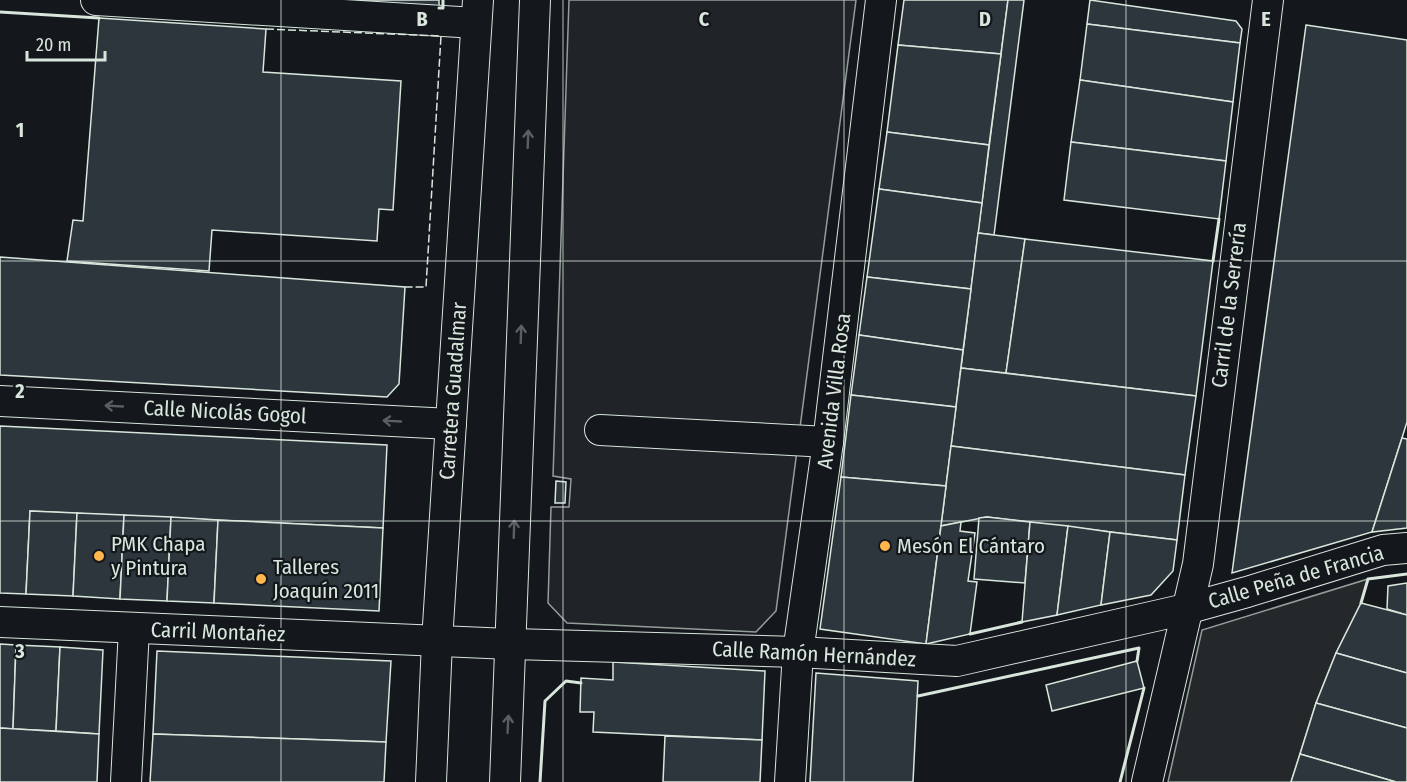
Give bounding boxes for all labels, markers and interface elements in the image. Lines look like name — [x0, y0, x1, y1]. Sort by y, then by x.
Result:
text: B — [416, 7, 428, 31]
text: C — [699, 7, 710, 31]
text: D — [979, 7, 991, 31]
text: E — [1261, 7, 1271, 31]
scale bar — [27, 24, 105, 62]
text: 20 m — [36, 34, 71, 56]
text: 1 — [16, 118, 24, 142]
one-way arrow — [523, 129, 534, 149]
street label: Carril de la Serrería — [1206, 221, 1252, 389]
street label: Carretera Guadalmar — [434, 301, 472, 481]
street label: Avenida Villa Rosa — [812, 312, 856, 470]
one-way arrow — [516, 324, 527, 344]
text: 2 — [14, 379, 25, 403]
street label: Calle Nicolás Gogol — [143, 395, 308, 429]
one-way arrow — [104, 401, 124, 412]
one-way arrow — [383, 416, 403, 427]
one-way arrow — [508, 519, 519, 539]
place label: PMK Chapa y Pintura — [111, 531, 205, 581]
place label: Mesón El Cántaro — [897, 533, 1045, 559]
marker: Mesón El Cántaro — [878, 539, 892, 553]
street label: Calle Peña de Francia — [1205, 539, 1387, 615]
marker: PMK Chapa y Pintura — [92, 549, 106, 563]
place label: Talleres Joaquín 2011 — [273, 554, 379, 604]
marker: Talleres Joaquín 2011 — [254, 572, 268, 586]
street label: Carril Montañez — [150, 617, 286, 647]
street label: Calle Ramón Hernández — [711, 636, 917, 672]
text: 3 — [14, 639, 25, 663]
one-way arrow — [503, 714, 514, 734]

